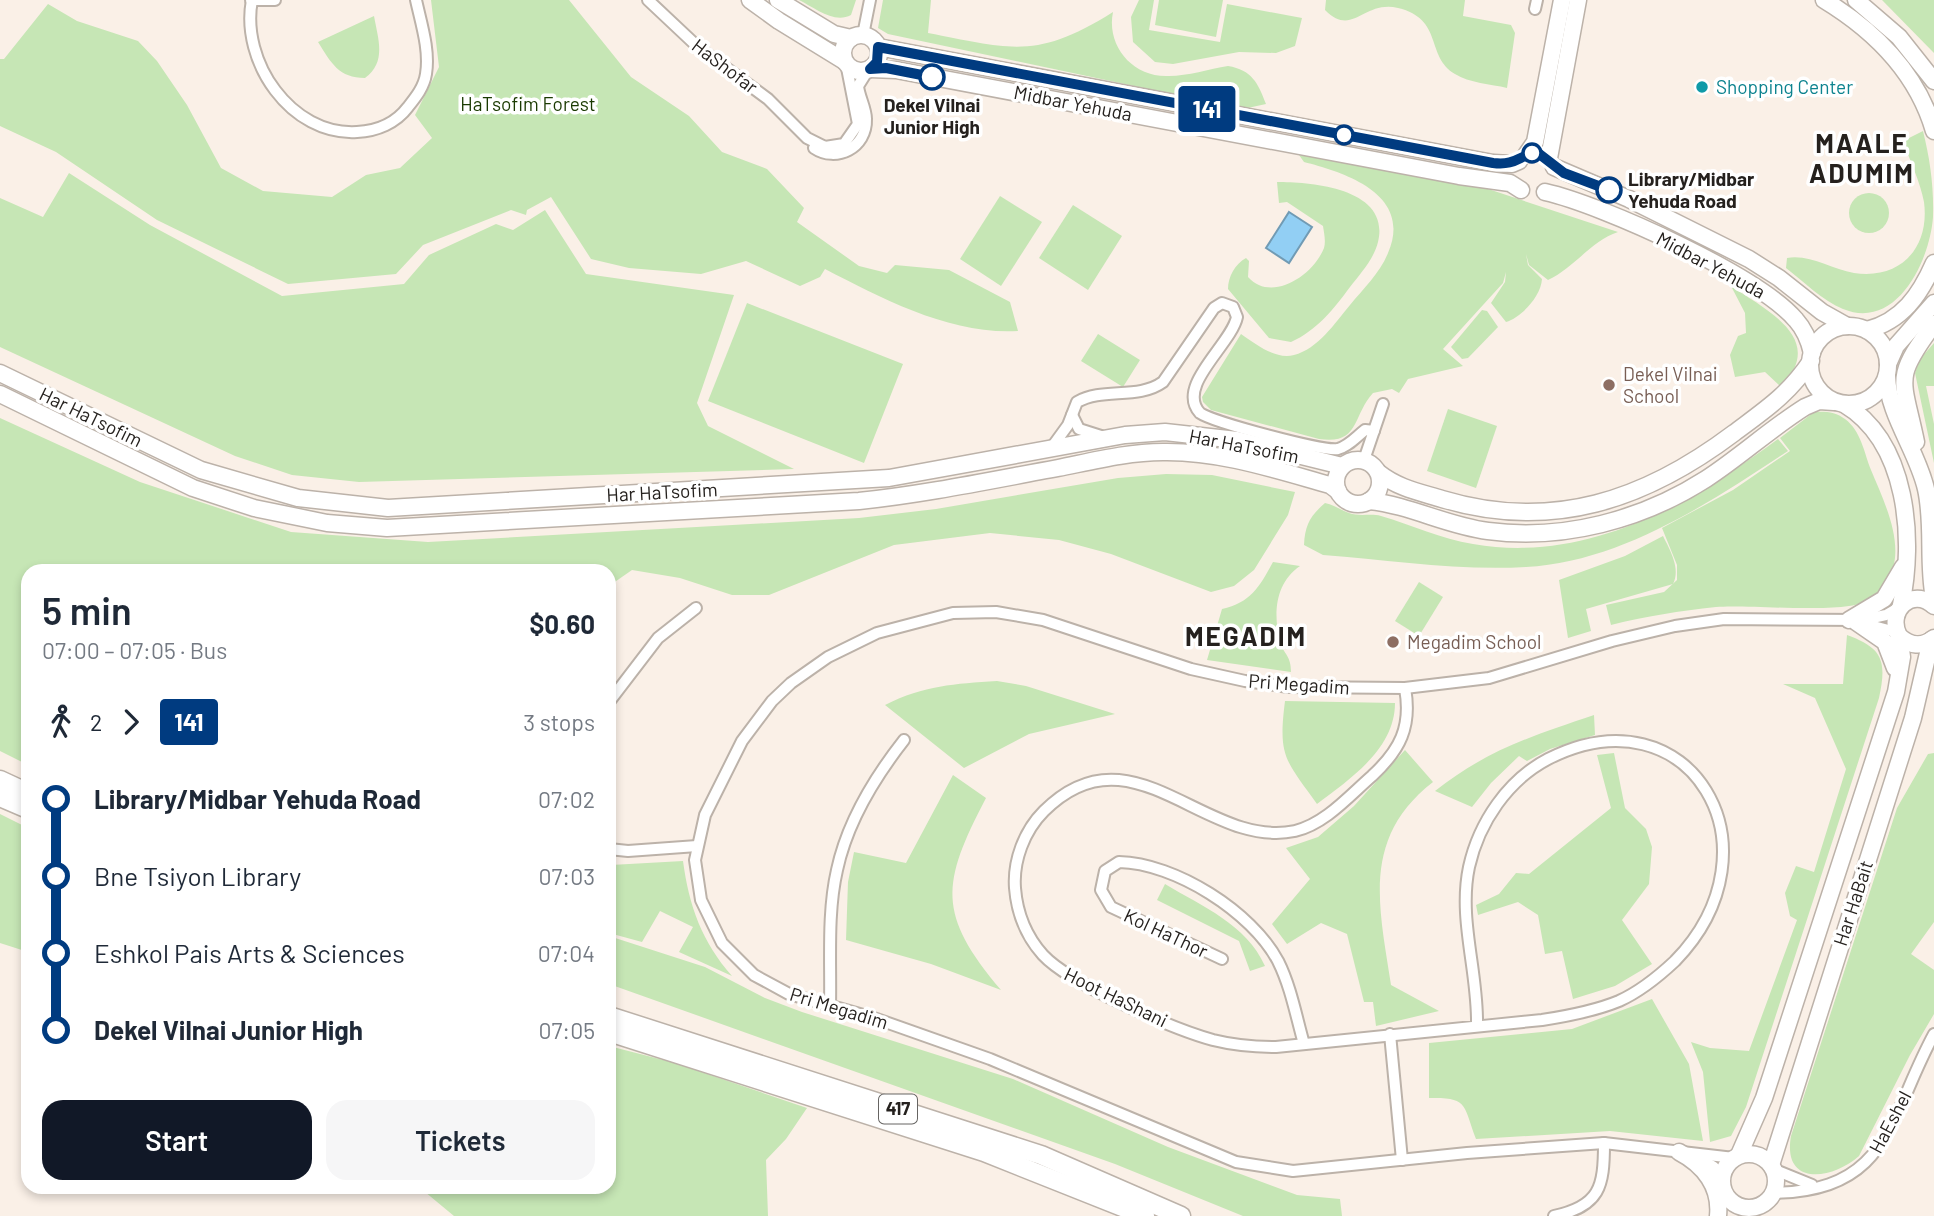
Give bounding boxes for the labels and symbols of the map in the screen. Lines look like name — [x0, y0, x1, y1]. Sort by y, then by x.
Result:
street label: HaShofar — [688, 33, 763, 98]
marker: Dekel Vilnai Junior High — [919, 64, 945, 90]
place label: Shopping Center — [1716, 75, 1853, 98]
marker: Shopping Center — [1694, 79, 1710, 95]
street label: Midbar Yehuda — [1012, 80, 1134, 125]
line badge: 141 — [1167, 86, 1247, 132]
park label: HaTsofim Forest — [460, 92, 596, 115]
place label: Dekel Vilnai Junior High — [884, 93, 980, 138]
unlabelled marker — [1334, 125, 1354, 145]
district label: MAALE ADUMIM — [1809, 127, 1915, 188]
unlabelled marker — [1522, 143, 1542, 163]
place label: Library/Midbar Yehuda Road — [1628, 167, 1755, 212]
marker: Library/Midbar Yehuda Road — [1596, 177, 1622, 203]
street label: Midbar Yehuda — [1653, 226, 1770, 303]
place label: Dekel Vilnai School — [1623, 362, 1718, 407]
marker: Dekel Vilnai School — [1601, 377, 1617, 393]
street label: Har HaTsofim — [36, 382, 146, 451]
street label: Har HaTsofim — [1187, 424, 1301, 467]
street label: Har HaTsofim — [606, 477, 718, 506]
district label: MEGADIM — [1185, 620, 1307, 651]
place label: Megadim School — [1407, 630, 1541, 653]
marker: Megadim School — [1385, 634, 1401, 650]
street label: Pri Megadim — [1248, 668, 1350, 699]
street label: Har HaBait — [1828, 857, 1877, 948]
street label: Kol HaThor — [1121, 903, 1212, 962]
street label: Hoot HaShani — [1061, 962, 1172, 1031]
street label: Pri Megadim — [787, 982, 891, 1033]
street label: HaEshel — [1864, 1087, 1916, 1157]
road number: 417 — [879, 1094, 917, 1124]

